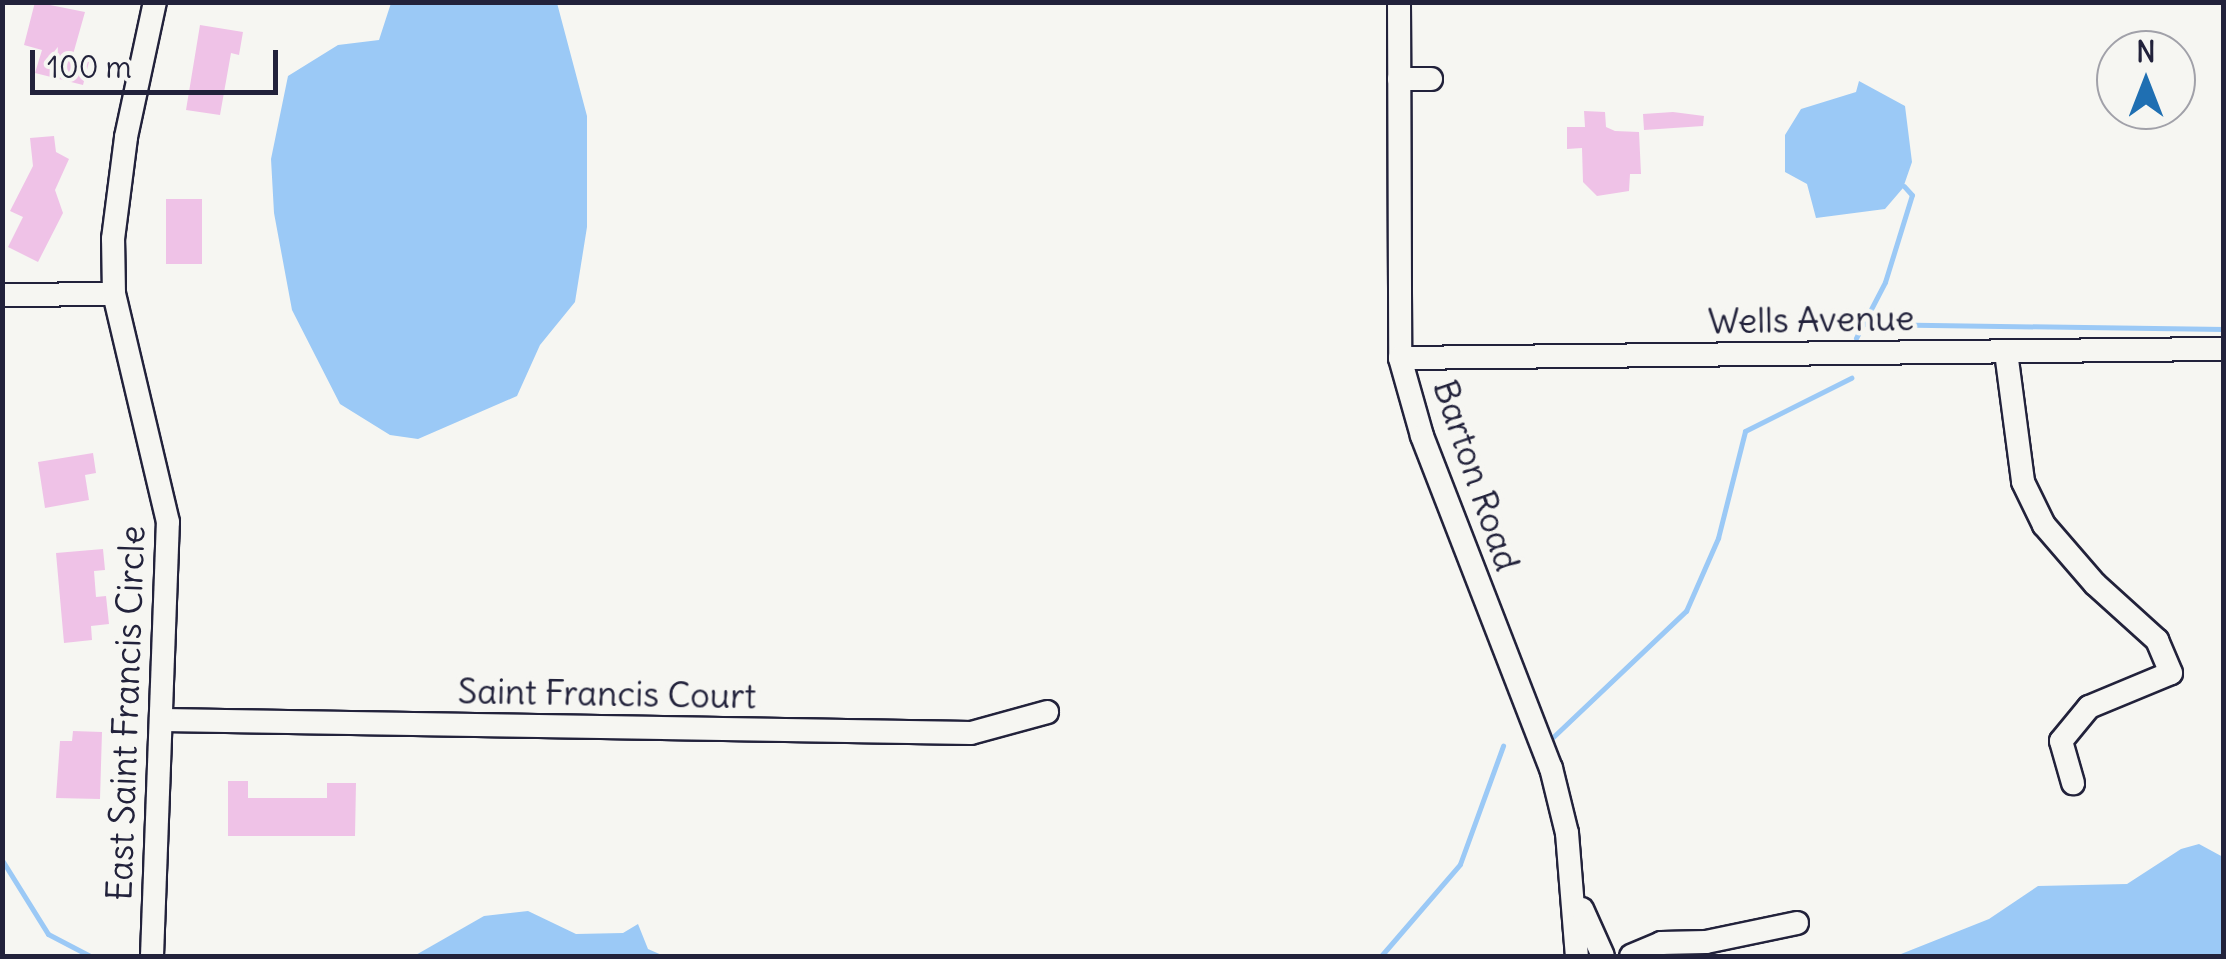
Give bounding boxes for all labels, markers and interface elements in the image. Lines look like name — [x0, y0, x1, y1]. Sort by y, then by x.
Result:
scale bar — [35, 30, 282, 92]
north arrow — [2096, 30, 2196, 130]
text: N — [2136, 34, 2156, 70]
text: 100 m — [47, 48, 132, 86]
street label: Wells Avenue — [1707, 296, 1915, 342]
street label: Barton Road — [1425, 374, 1529, 576]
street label: East Saint Francis Circle — [97, 525, 153, 901]
street label: Saint Francis Court — [457, 669, 757, 717]

